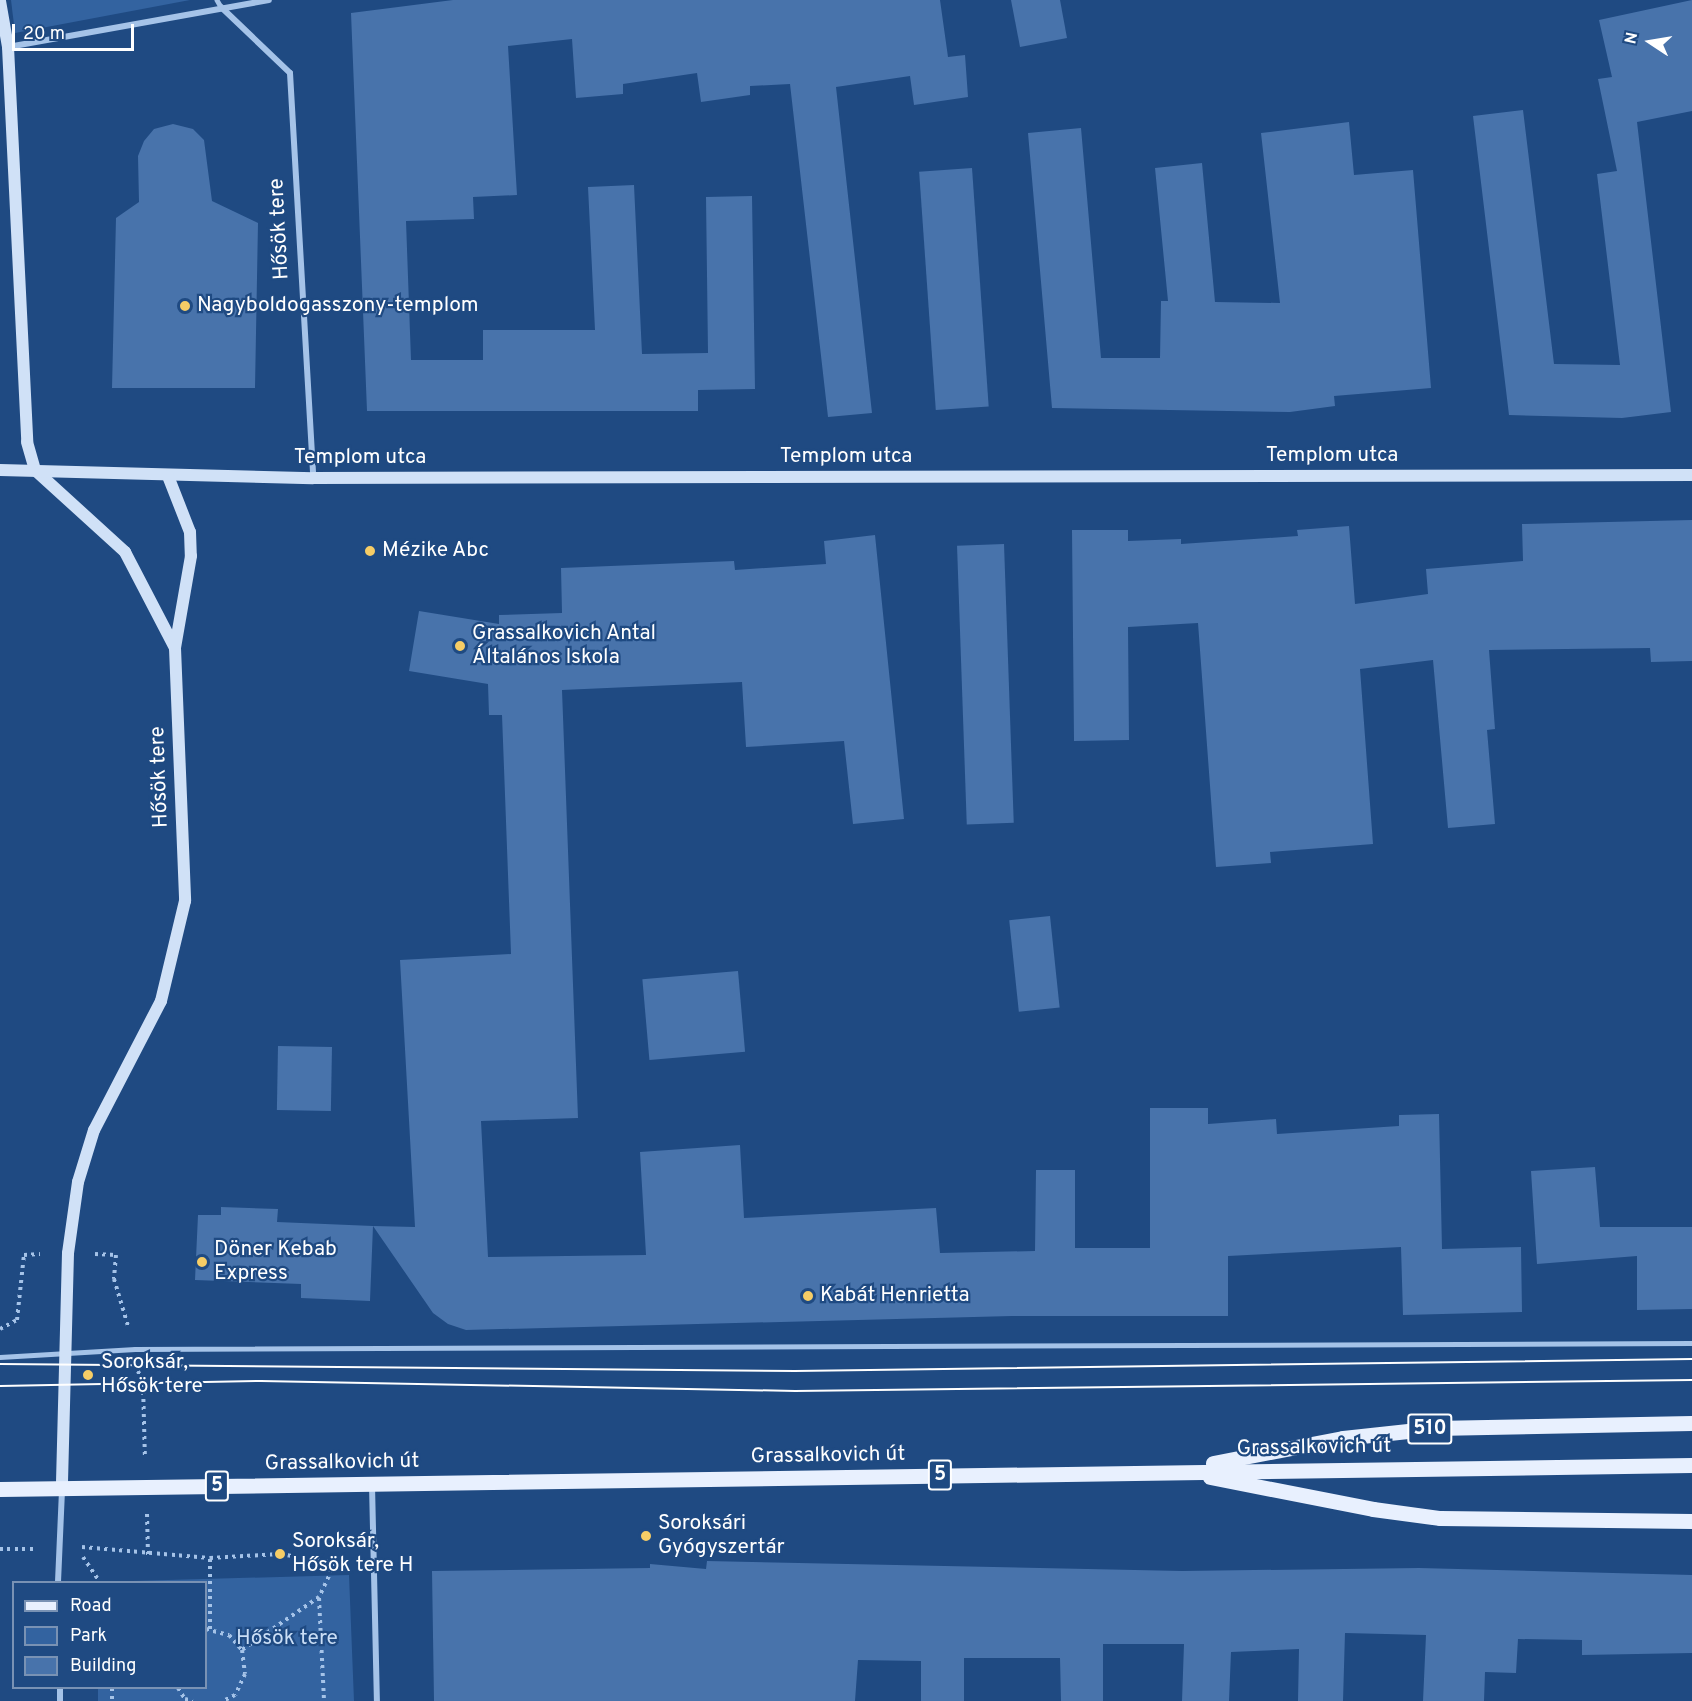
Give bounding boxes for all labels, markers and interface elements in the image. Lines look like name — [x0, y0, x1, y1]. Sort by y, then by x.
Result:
scale bar — [15, 12, 136, 50]
north arrow — [1620, 12, 1680, 72]
text: 20 m — [23, 23, 65, 46]
text: N — [1621, 31, 1643, 46]
street label: Hősök tere — [265, 177, 295, 281]
place label: Nagyboldogasszony-templom — [197, 293, 479, 319]
marker: Nagyboldogasszony-templom — [178, 299, 192, 313]
street label: Templom utca — [1266, 443, 1398, 469]
street label: Templom utca — [780, 444, 912, 470]
street label: Templom utca — [294, 445, 426, 471]
place label: Mézike Abc — [382, 538, 490, 564]
marker: Mézike Abc — [363, 544, 377, 558]
place label: Grassalkovich Antal Általános Iskola — [472, 621, 657, 671]
marker: Grassalkovich Antal Általános Iskola — [453, 639, 467, 653]
street label: Hősök tere — [146, 726, 174, 828]
place label: Döner Kebab Express — [214, 1237, 337, 1287]
marker: Döner Kebab Express — [195, 1255, 209, 1269]
place label: Kabát Henrietta — [820, 1283, 970, 1309]
marker: Kabát Henrietta — [801, 1289, 815, 1303]
place label: Soroksár, Hősök tere — [101, 1350, 203, 1400]
marker: Soroksár, Hősök tere — [79, 1366, 97, 1384]
road number: 510 — [1406, 1412, 1454, 1446]
street label: Grassalkovich út — [1237, 1434, 1391, 1462]
street label: Grassalkovich út — [751, 1442, 905, 1470]
street label: Grassalkovich út — [265, 1449, 419, 1477]
road number: 5 — [926, 1458, 954, 1492]
road number: 5 — [204, 1469, 230, 1503]
place label: Soroksári Gyógyszertár — [658, 1511, 785, 1561]
place label: Soroksár, Hősök tere H — [292, 1529, 413, 1579]
marker: Soroksári Gyógyszertár — [639, 1529, 653, 1543]
marker: Soroksár, Hősök tere H — [273, 1547, 287, 1561]
legend — [12, 1581, 207, 1689]
text: Road — [70, 1595, 112, 1618]
text: Park — [70, 1625, 107, 1648]
park label: Hősök tere — [236, 1626, 338, 1652]
text: Building — [70, 1655, 136, 1678]

